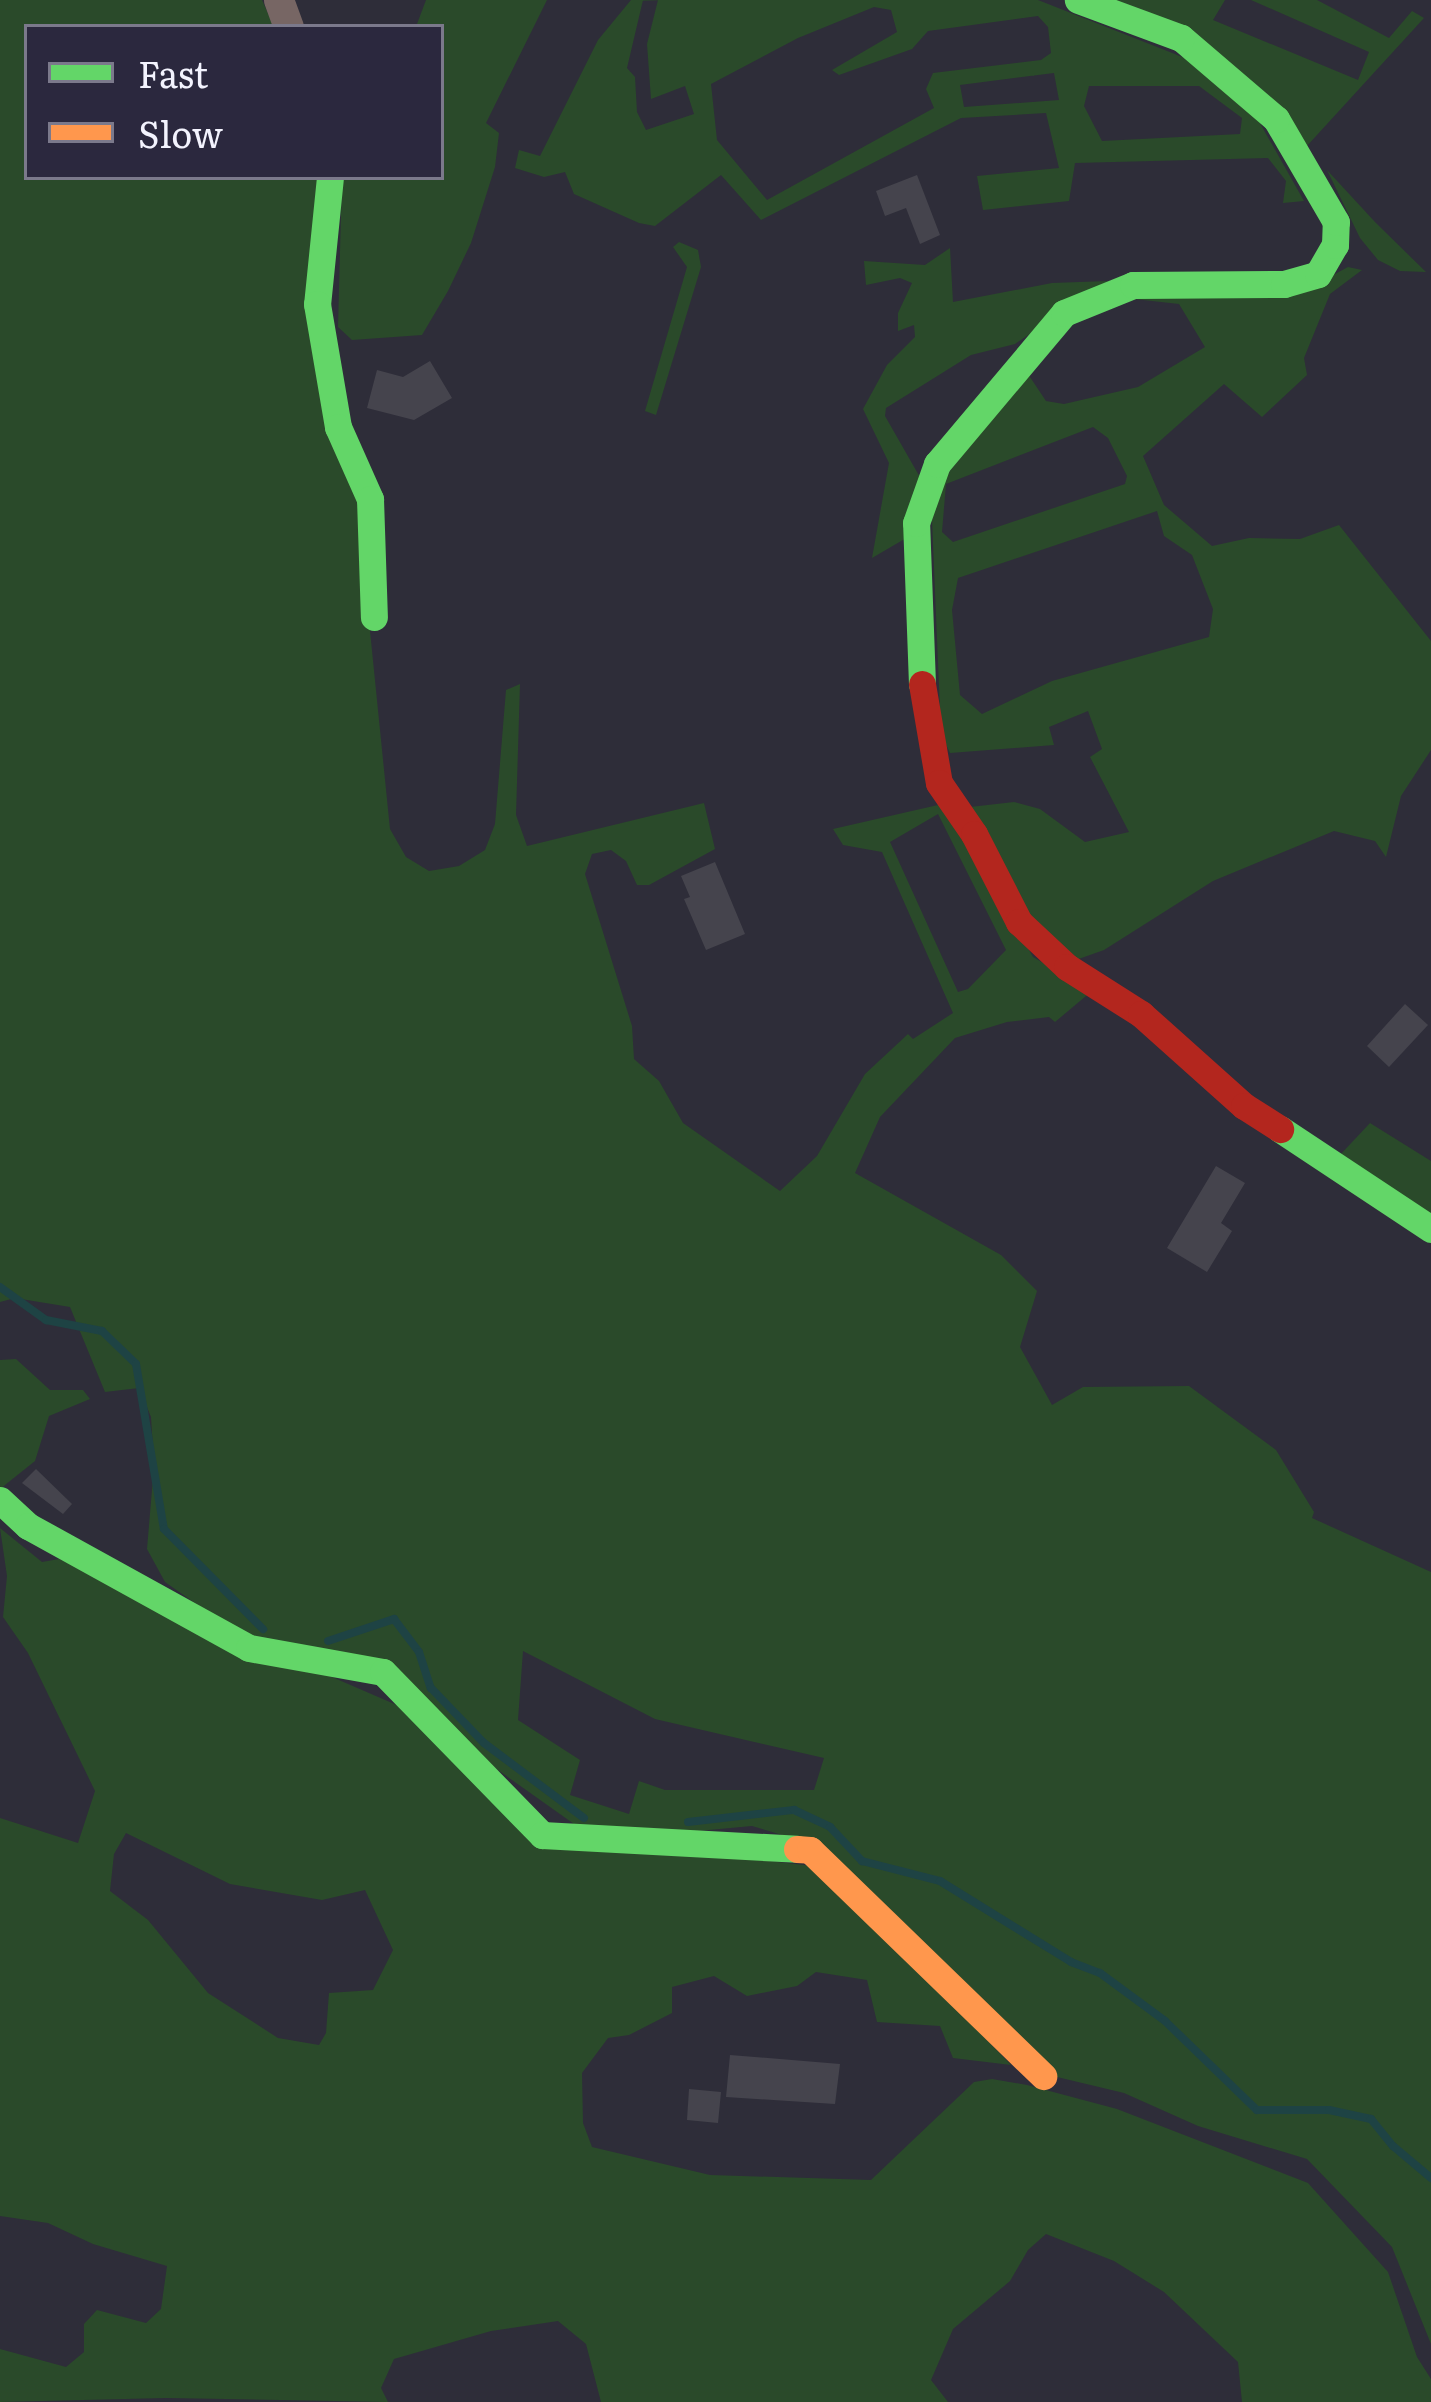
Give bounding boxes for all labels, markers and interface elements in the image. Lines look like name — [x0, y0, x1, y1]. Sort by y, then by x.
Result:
legend — [24, 24, 444, 180]
text: Fast — [138, 46, 208, 99]
text: Slow — [138, 106, 223, 159]

